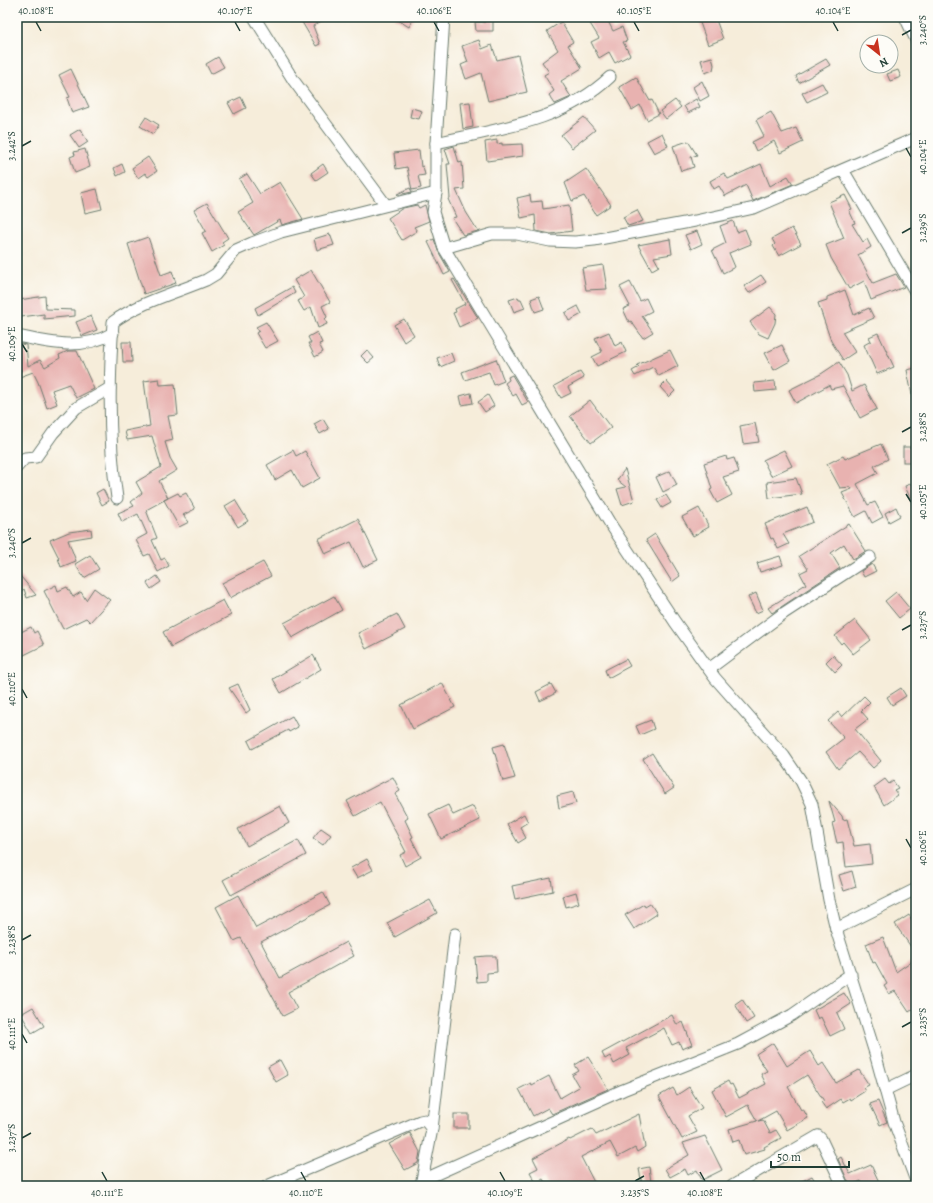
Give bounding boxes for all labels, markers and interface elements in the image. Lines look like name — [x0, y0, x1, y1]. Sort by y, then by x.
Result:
text: 40.108°E — [18, 4, 54, 17]
text: 40.107°E — [218, 4, 252, 17]
text: 40.106°E — [416, 4, 452, 17]
text: 40.105°E — [617, 4, 652, 17]
text: 40.104°E — [815, 4, 851, 17]
text: 3.240°S — [916, 15, 929, 45]
north arrow — [859, 34, 899, 74]
text: N — [877, 54, 891, 71]
text: 3.242°S — [5, 131, 18, 161]
text: 40.104°E — [916, 139, 929, 175]
text: 3.239°S — [916, 214, 929, 243]
text: 40.109°E — [5, 326, 18, 362]
text: 3.238°S — [916, 412, 929, 442]
text: 40.105°E — [916, 484, 929, 519]
text: 3.240°S — [5, 528, 18, 558]
text: 3.237°S — [916, 611, 929, 639]
text: 40.110°E — [5, 672, 18, 706]
text: 40.106°E — [916, 830, 929, 866]
text: 3.238°S — [5, 925, 18, 955]
text: 3.235°S — [916, 1008, 929, 1036]
text: 40.111°E — [5, 1018, 18, 1050]
text: 3.237°S — [5, 1124, 18, 1152]
scale bar — [771, 1143, 849, 1169]
text: 50 m — [777, 1149, 801, 1165]
text: 40.111°E — [91, 1186, 123, 1199]
text: 40.110°E — [289, 1186, 323, 1199]
text: 40.109°E — [487, 1186, 523, 1199]
text: 3.235°S — [621, 1186, 649, 1199]
text: 40.108°E — [687, 1186, 723, 1199]

